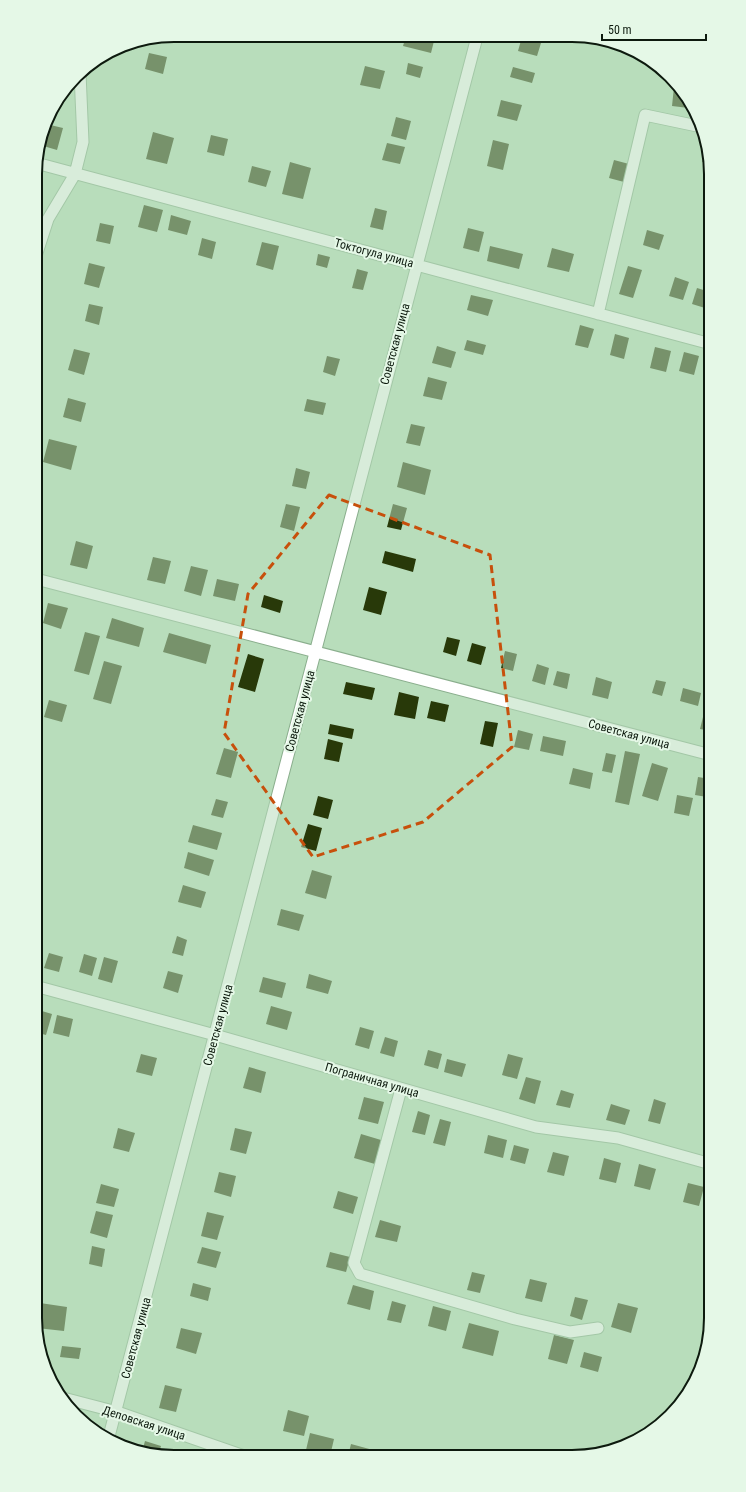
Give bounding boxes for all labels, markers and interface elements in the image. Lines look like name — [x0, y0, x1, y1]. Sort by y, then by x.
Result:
scale bar — [602, 16, 706, 42]
text: 50 m — [608, 23, 632, 37]
street label: Токтогула улица — [333, 236, 415, 270]
street label: Советская улица — [377, 302, 413, 386]
street label: Советская улица — [282, 669, 318, 753]
street label: Советская улица — [587, 716, 671, 752]
street label: Советская улица — [200, 983, 236, 1067]
street label: Пограничная улица — [323, 1060, 421, 1100]
street label: Советская улица — [118, 1296, 154, 1380]
street label: Деповская улица — [101, 1403, 187, 1443]

